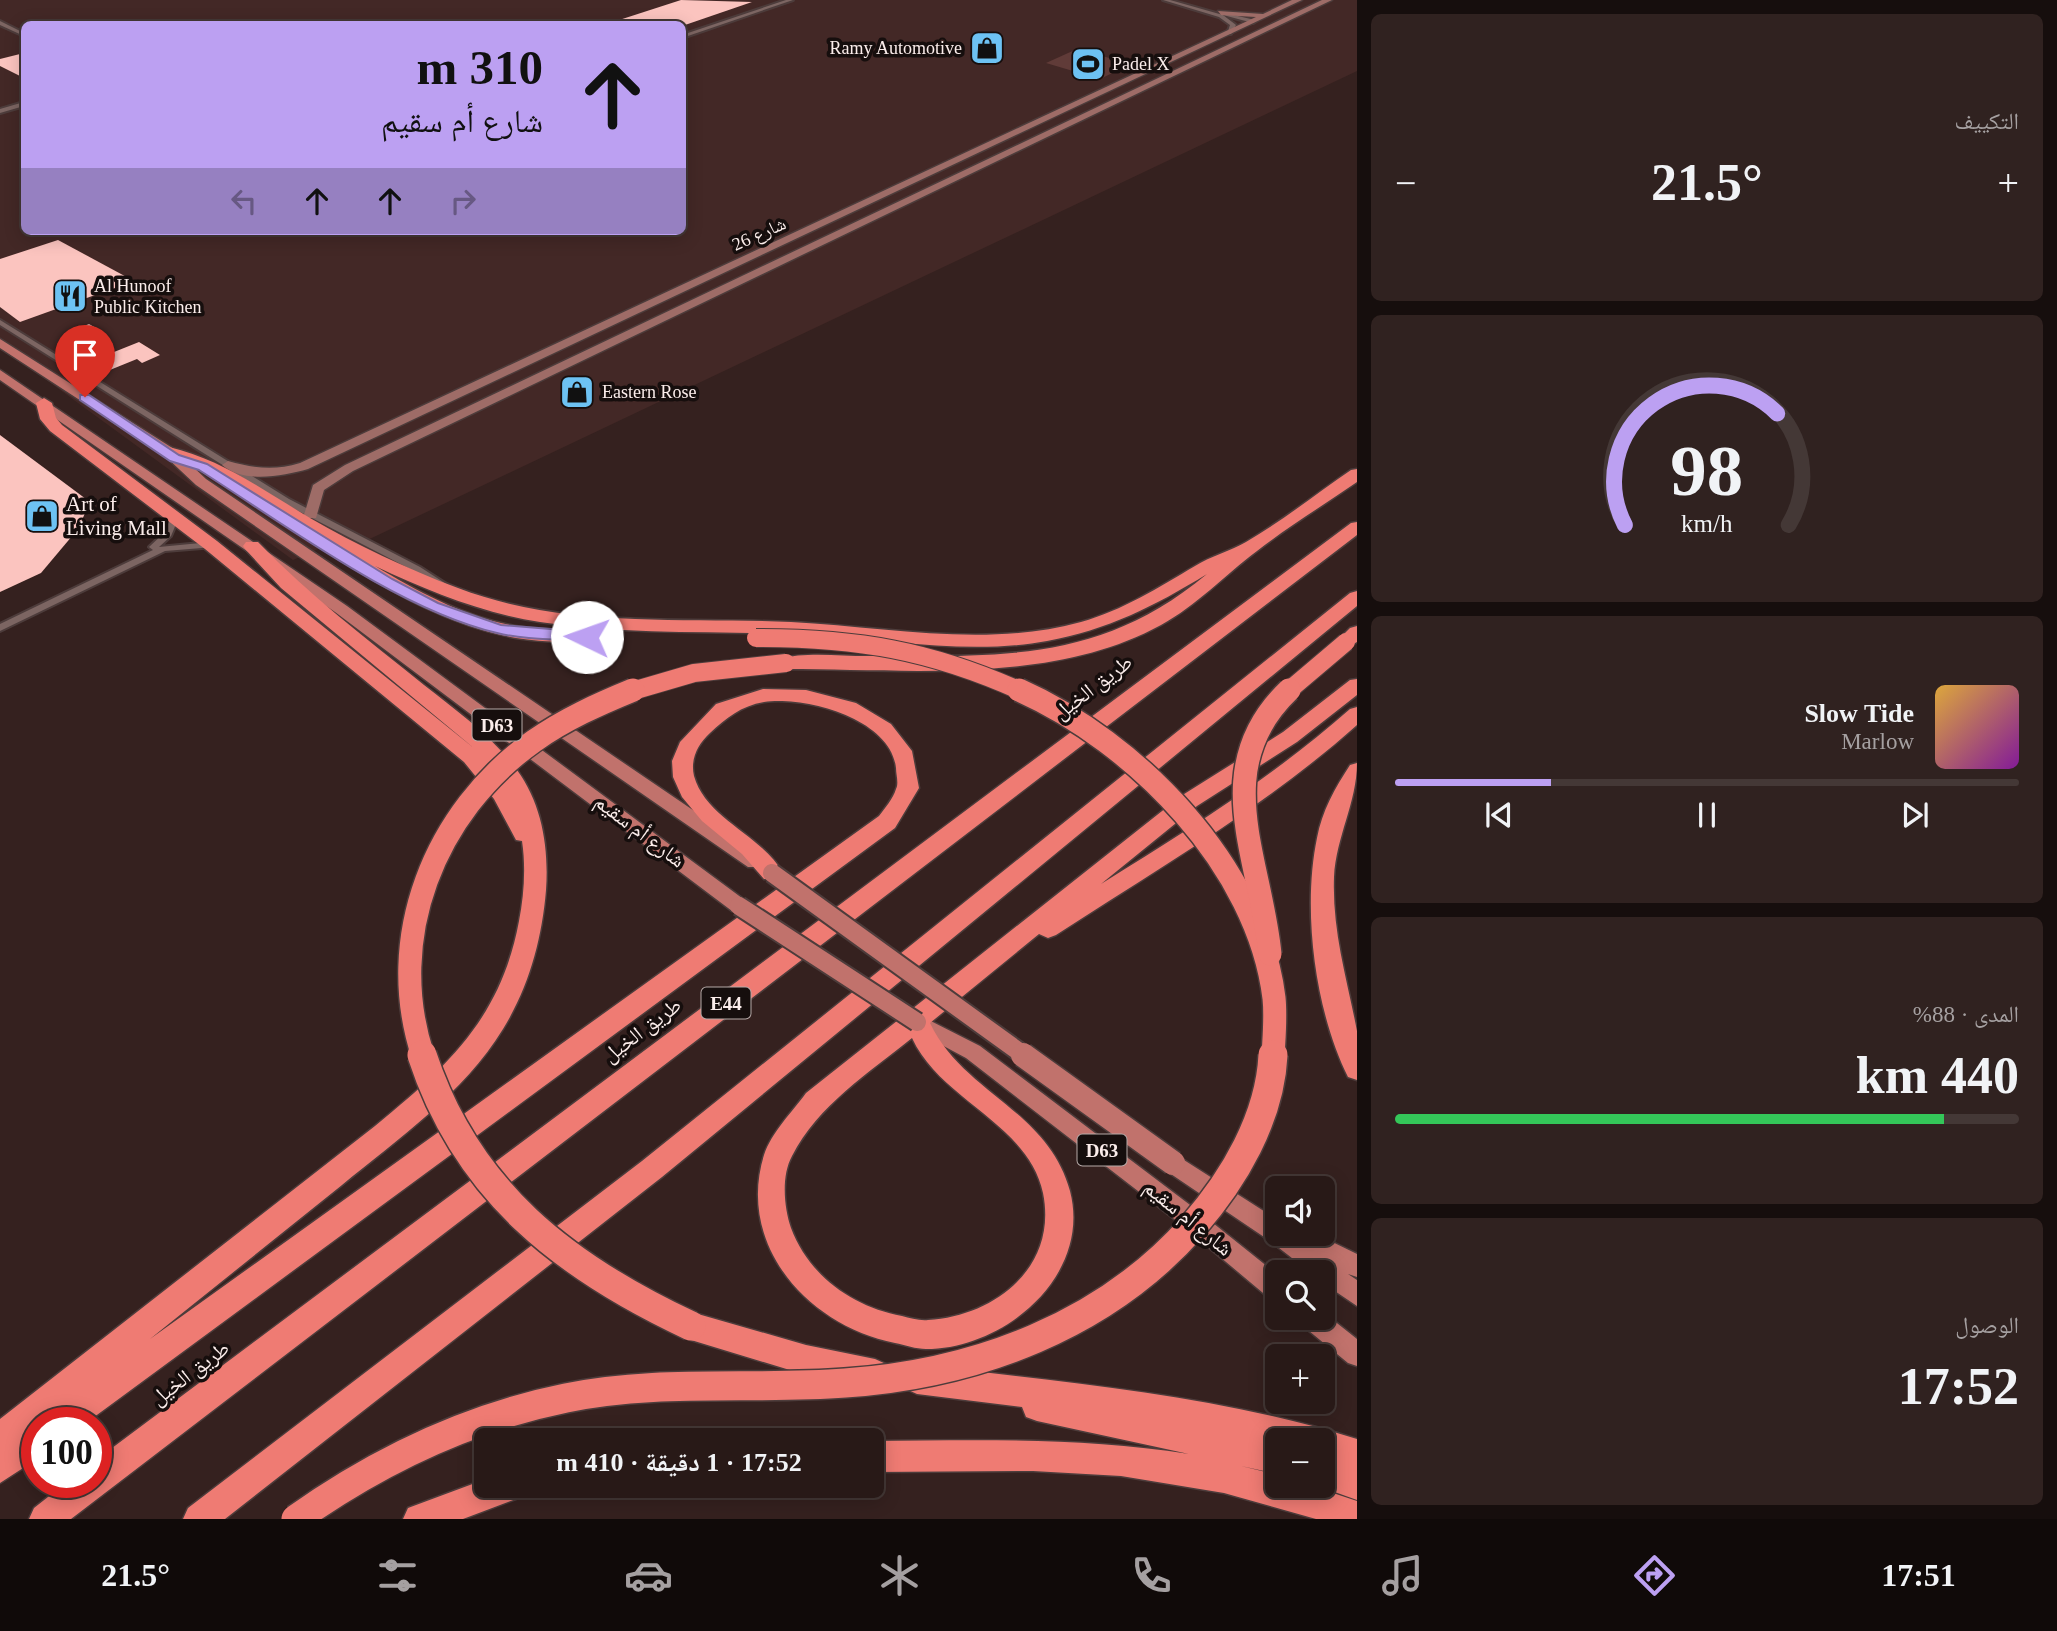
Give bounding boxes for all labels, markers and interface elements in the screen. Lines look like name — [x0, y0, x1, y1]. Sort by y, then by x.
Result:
shop icon: Ramy Automotive — [968, 29, 1006, 67]
place label: Ramy Automotive — [830, 38, 962, 58]
text: 310 m — [416, 40, 543, 95]
sports icon: Padel X — [1069, 45, 1107, 83]
icon: ahead — [567, 49, 658, 140]
place label: Padel X — [1112, 54, 1170, 74]
text: شارع أم سقيم — [381, 103, 543, 139]
text: التكييف — [1954, 109, 2019, 134]
text: 21.5° — [1651, 154, 1763, 211]
text: − — [1395, 162, 1416, 204]
text: + — [1998, 162, 2019, 204]
icon: left — [225, 182, 263, 220]
icon: ahead — [298, 182, 336, 220]
icon: ahead — [371, 182, 409, 220]
icon: right — [444, 182, 482, 220]
street label: شارع 26 — [729, 213, 789, 256]
place label: Al Hunoof Public Kitchen — [94, 276, 201, 317]
restaurant icon: Al Hunoof Public Kitchen — [51, 277, 89, 315]
pin — [55, 325, 115, 397]
icon: arrive — [66, 336, 104, 374]
shop icon: Eastern Rose — [558, 373, 596, 411]
place label: Eastern Rose — [602, 382, 696, 402]
text: 98 — [1671, 430, 1743, 511]
place label: Art of Living Mall — [66, 492, 167, 540]
shop icon: Art of Living Mall — [23, 497, 61, 535]
text: km/h — [1681, 509, 1733, 536]
position arrow — [550, 600, 624, 674]
street label: طريق الخيل — [1049, 650, 1137, 725]
text: Slow Tide — [1804, 699, 1914, 728]
road number: D63 — [472, 710, 522, 740]
text: Marlow — [1841, 729, 1914, 754]
street label: شارع أم سقيم — [589, 789, 690, 874]
icon: previous — [1480, 796, 1518, 834]
icon: pause — [1688, 796, 1726, 834]
icon: next — [1896, 796, 1934, 834]
road number: E44 — [702, 987, 750, 1018]
street label: طريق الخيل — [598, 993, 686, 1068]
text: المدى · 88% — [1913, 1002, 2019, 1027]
text: 440 km — [1856, 1047, 2019, 1104]
road number: D63 — [1078, 1134, 1126, 1166]
street label: شارع أم سقيم — [1138, 1175, 1237, 1262]
map controls — [1265, 1176, 1335, 1498]
button: sound — [1265, 1176, 1335, 1246]
button: search — [1265, 1260, 1335, 1330]
text: الوصول — [1955, 1313, 2019, 1338]
street label: طريق الخيل — [146, 1336, 234, 1411]
button: + — [1265, 1344, 1335, 1414]
text: 17:52 — [1898, 1358, 2019, 1415]
speed limit sign: 100 — [21, 1407, 112, 1498]
button: − — [1265, 1428, 1335, 1498]
text: 17:52 · 1 دقيقة · 410 m — [556, 1448, 802, 1477]
icon: filters — [373, 1551, 422, 1600]
icon: car — [624, 1551, 673, 1600]
icon: climate — [875, 1551, 924, 1600]
icon: phone — [1127, 1551, 1176, 1600]
icon: music — [1378, 1551, 1427, 1600]
icon: directions — [1630, 1551, 1679, 1600]
text: 21.5° — [101, 1557, 170, 1593]
text: 17:51 — [1881, 1557, 1956, 1593]

